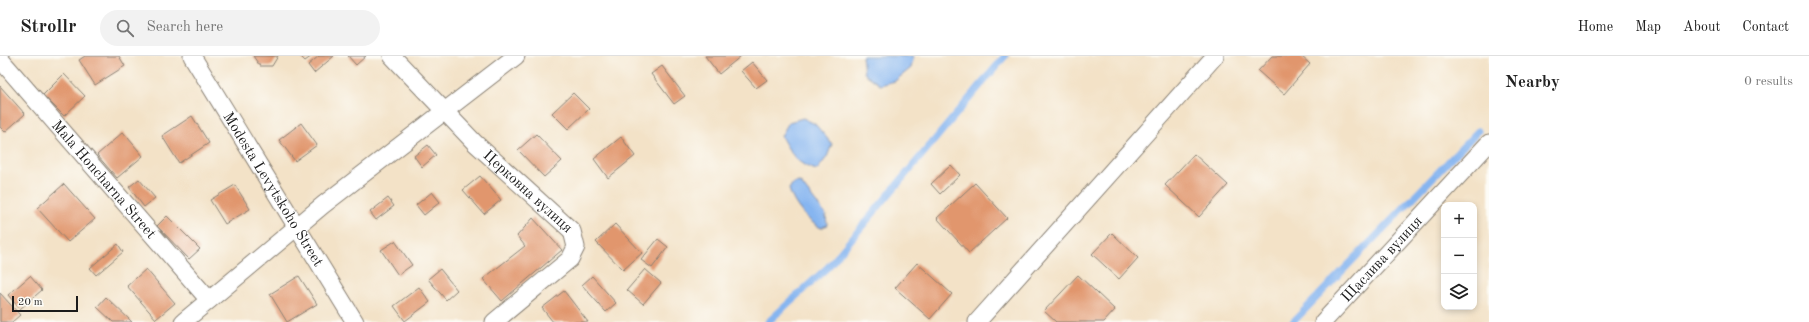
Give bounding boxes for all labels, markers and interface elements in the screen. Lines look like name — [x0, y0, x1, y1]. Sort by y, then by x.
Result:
search box — [100, 10, 380, 46]
icon: search — [114, 17, 136, 39]
text: Strollr — [20, 18, 76, 37]
text: Search here — [146, 20, 223, 35]
text: Home — [1578, 20, 1613, 34]
text: Map — [1635, 20, 1661, 34]
text: About — [1683, 20, 1720, 34]
text: Contact — [1742, 20, 1789, 34]
text: Nearby — [1505, 74, 1560, 91]
text: 0 results — [1744, 75, 1793, 88]
street label: Modesta Levytskoho Street — [219, 110, 325, 269]
street label: Mala Honcharna Street — [48, 118, 158, 242]
street label: Церковна вулиця — [480, 148, 575, 237]
map controls — [1441, 202, 1477, 310]
button: + — [1441, 202, 1477, 238]
street label: Щаслива вулиця — [1339, 214, 1426, 306]
button: − — [1441, 238, 1477, 274]
button: layers — [1441, 274, 1477, 310]
scale bar — [12, 294, 78, 313]
text: 20 m — [18, 297, 43, 308]

